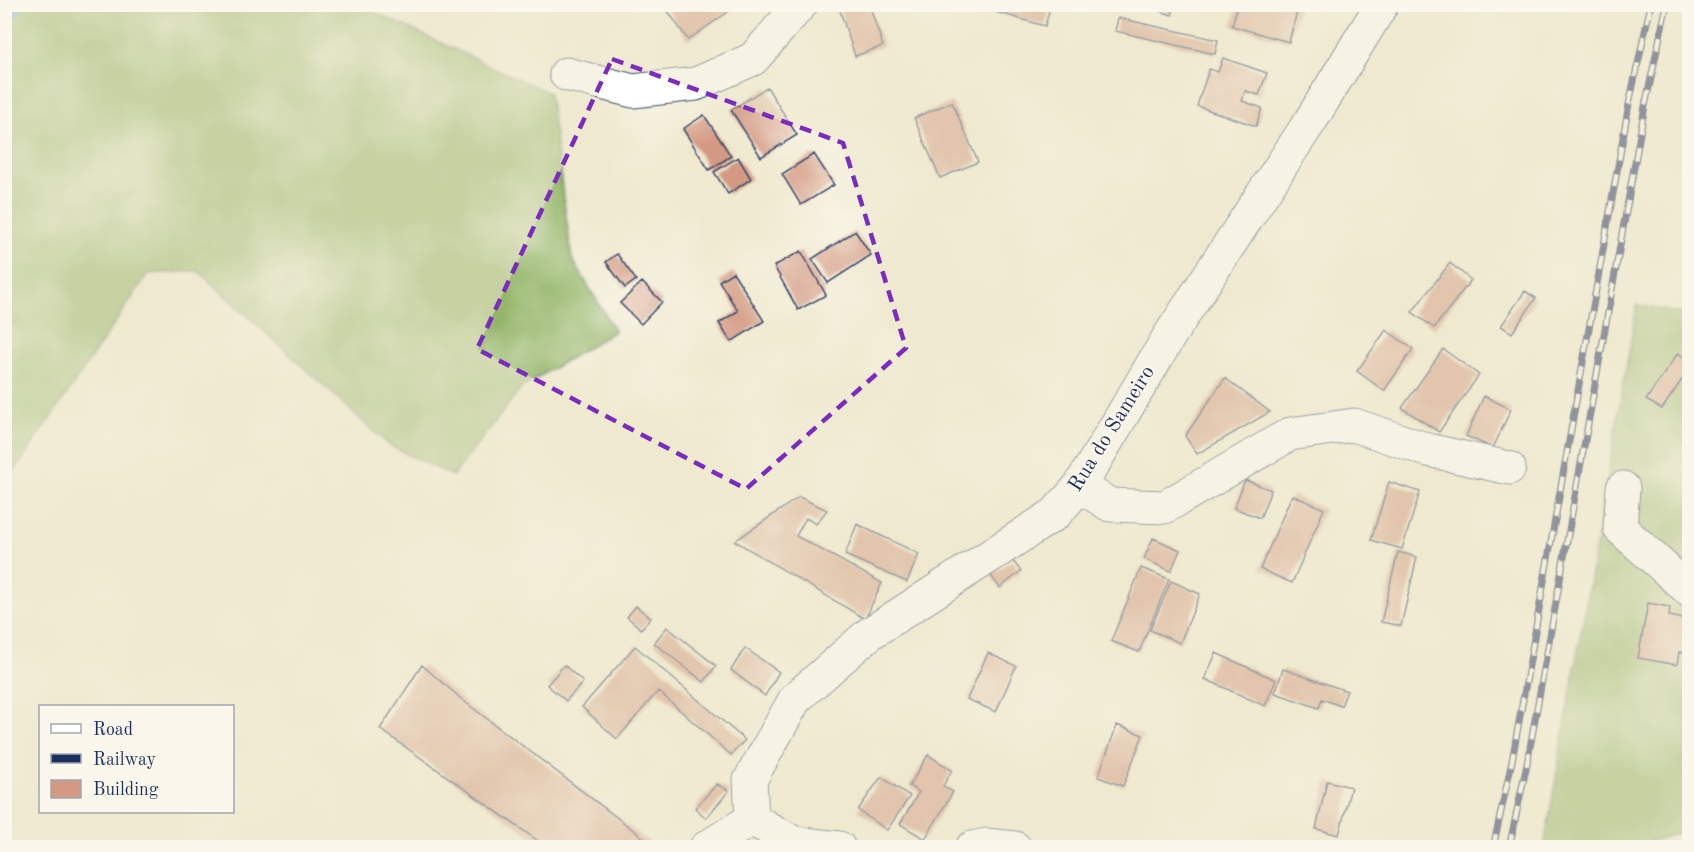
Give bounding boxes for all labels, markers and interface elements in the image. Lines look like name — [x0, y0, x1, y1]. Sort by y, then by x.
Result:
street label: Rua do Sameiro — [1065, 362, 1159, 496]
legend — [39, 705, 234, 813]
text: Road — [93, 721, 133, 739]
text: Railway — [93, 751, 156, 769]
text: Building — [93, 781, 159, 799]

